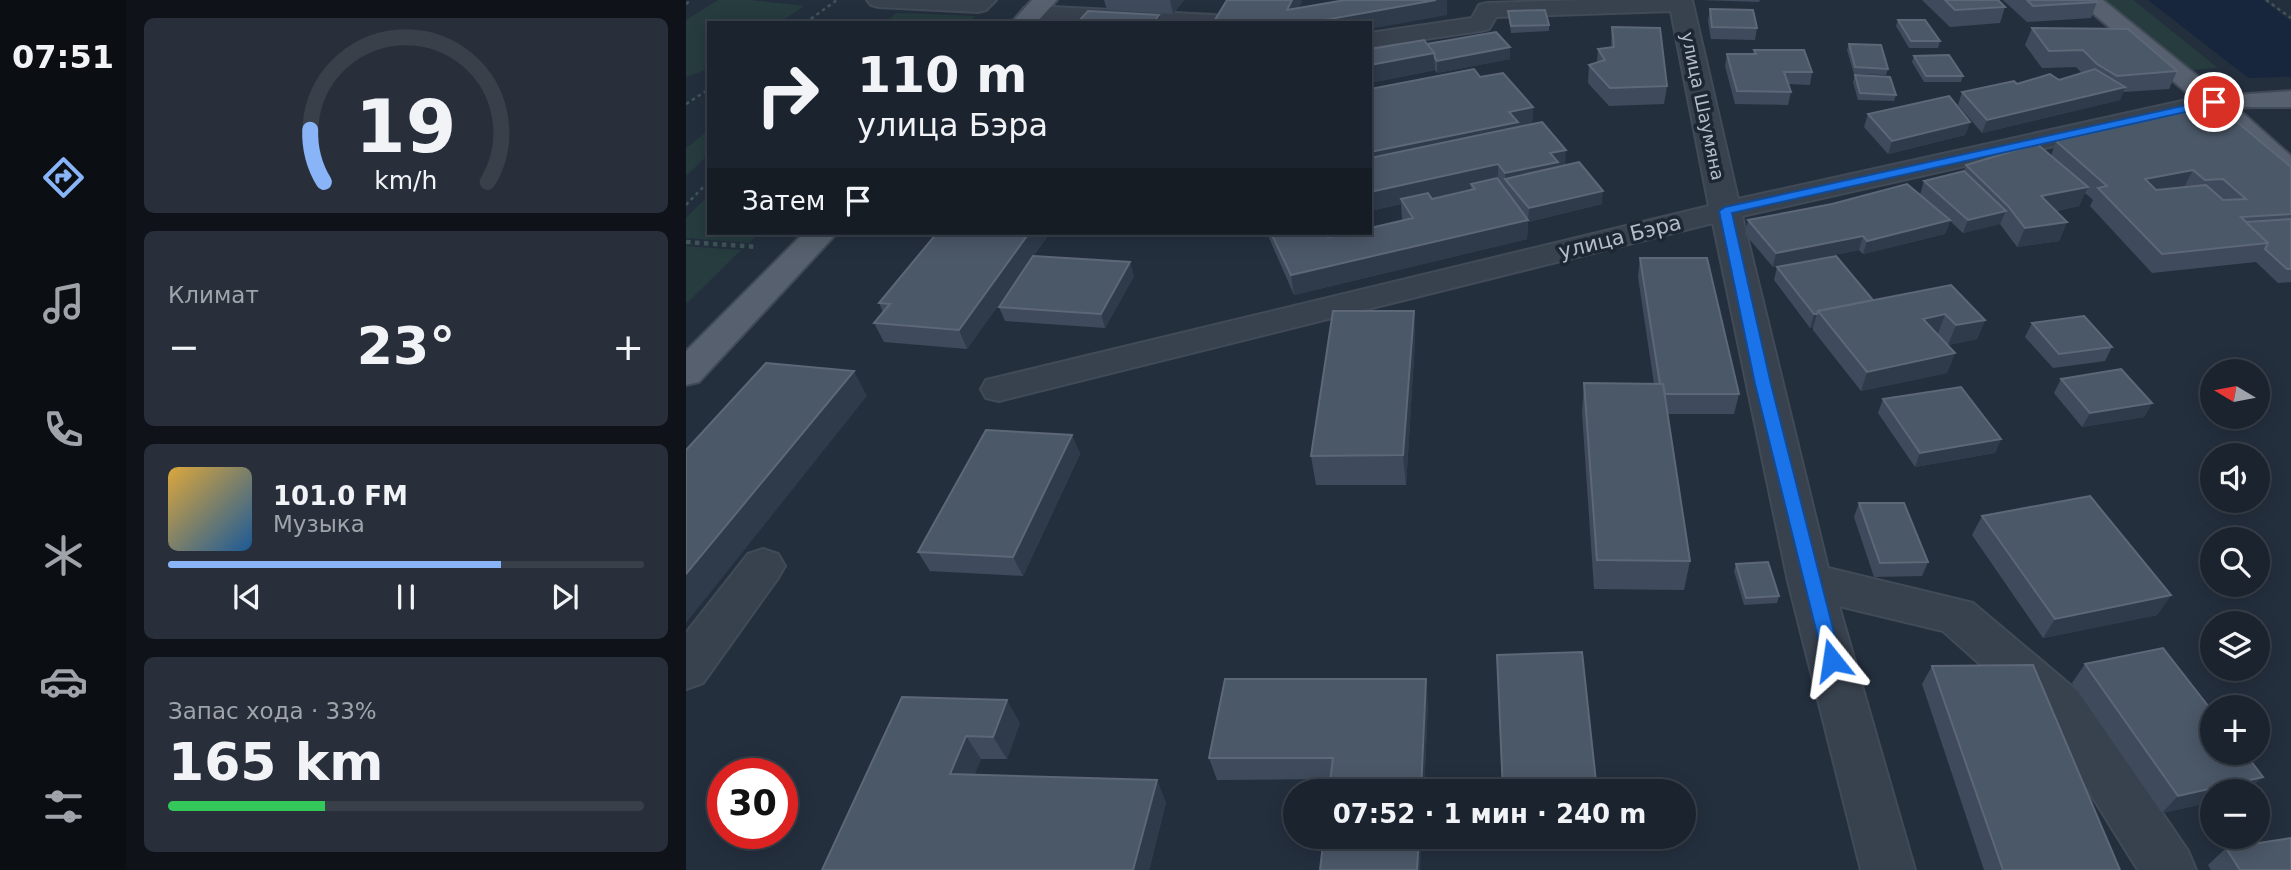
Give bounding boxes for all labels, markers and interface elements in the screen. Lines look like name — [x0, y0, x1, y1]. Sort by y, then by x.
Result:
street label: улица Шаумяна — [1677, 30, 1729, 182]
text: 07:51 — [12, 38, 114, 76]
text: 110 m — [857, 47, 1027, 104]
icon: right — [742, 49, 833, 140]
pin — [2184, 72, 2244, 132]
icon: arrive — [2195, 83, 2233, 121]
text: 19 — [355, 84, 457, 169]
text: улица Бэра — [857, 106, 1048, 144]
icon: directions — [39, 153, 88, 202]
text: km/h — [374, 165, 438, 194]
icon: arrive — [839, 182, 877, 220]
text: Затем — [742, 186, 825, 216]
street label: улица Бэра — [1556, 210, 1684, 264]
icon: music — [39, 279, 88, 328]
text: Климат — [168, 282, 259, 308]
text: 23° — [357, 316, 455, 376]
text: − — [168, 325, 200, 369]
text: + — [612, 325, 644, 369]
north arrow — [2200, 359, 2270, 429]
map controls — [2200, 359, 2270, 849]
icon: phone — [39, 405, 88, 454]
button: sound — [2200, 443, 2270, 513]
text: 101.0 FM — [273, 481, 408, 511]
text: Музыка — [273, 511, 365, 537]
button: search — [2200, 527, 2270, 597]
icon: climate — [39, 531, 88, 580]
icon: previous — [228, 578, 266, 616]
icon: pause — [387, 578, 425, 616]
icon: next — [546, 578, 584, 616]
button: layers — [2200, 611, 2270, 681]
position arrow — [1795, 623, 1869, 697]
icon: car — [39, 657, 88, 706]
button: + — [2200, 695, 2270, 765]
text: Запас хода · 33% — [168, 698, 377, 724]
text: 165 km — [168, 732, 383, 792]
speed limit sign: 30 — [707, 758, 798, 849]
button: − — [2200, 779, 2270, 849]
icon: filters — [39, 782, 88, 831]
text: 07:52 · 1 мин · 240 m — [1333, 799, 1646, 829]

